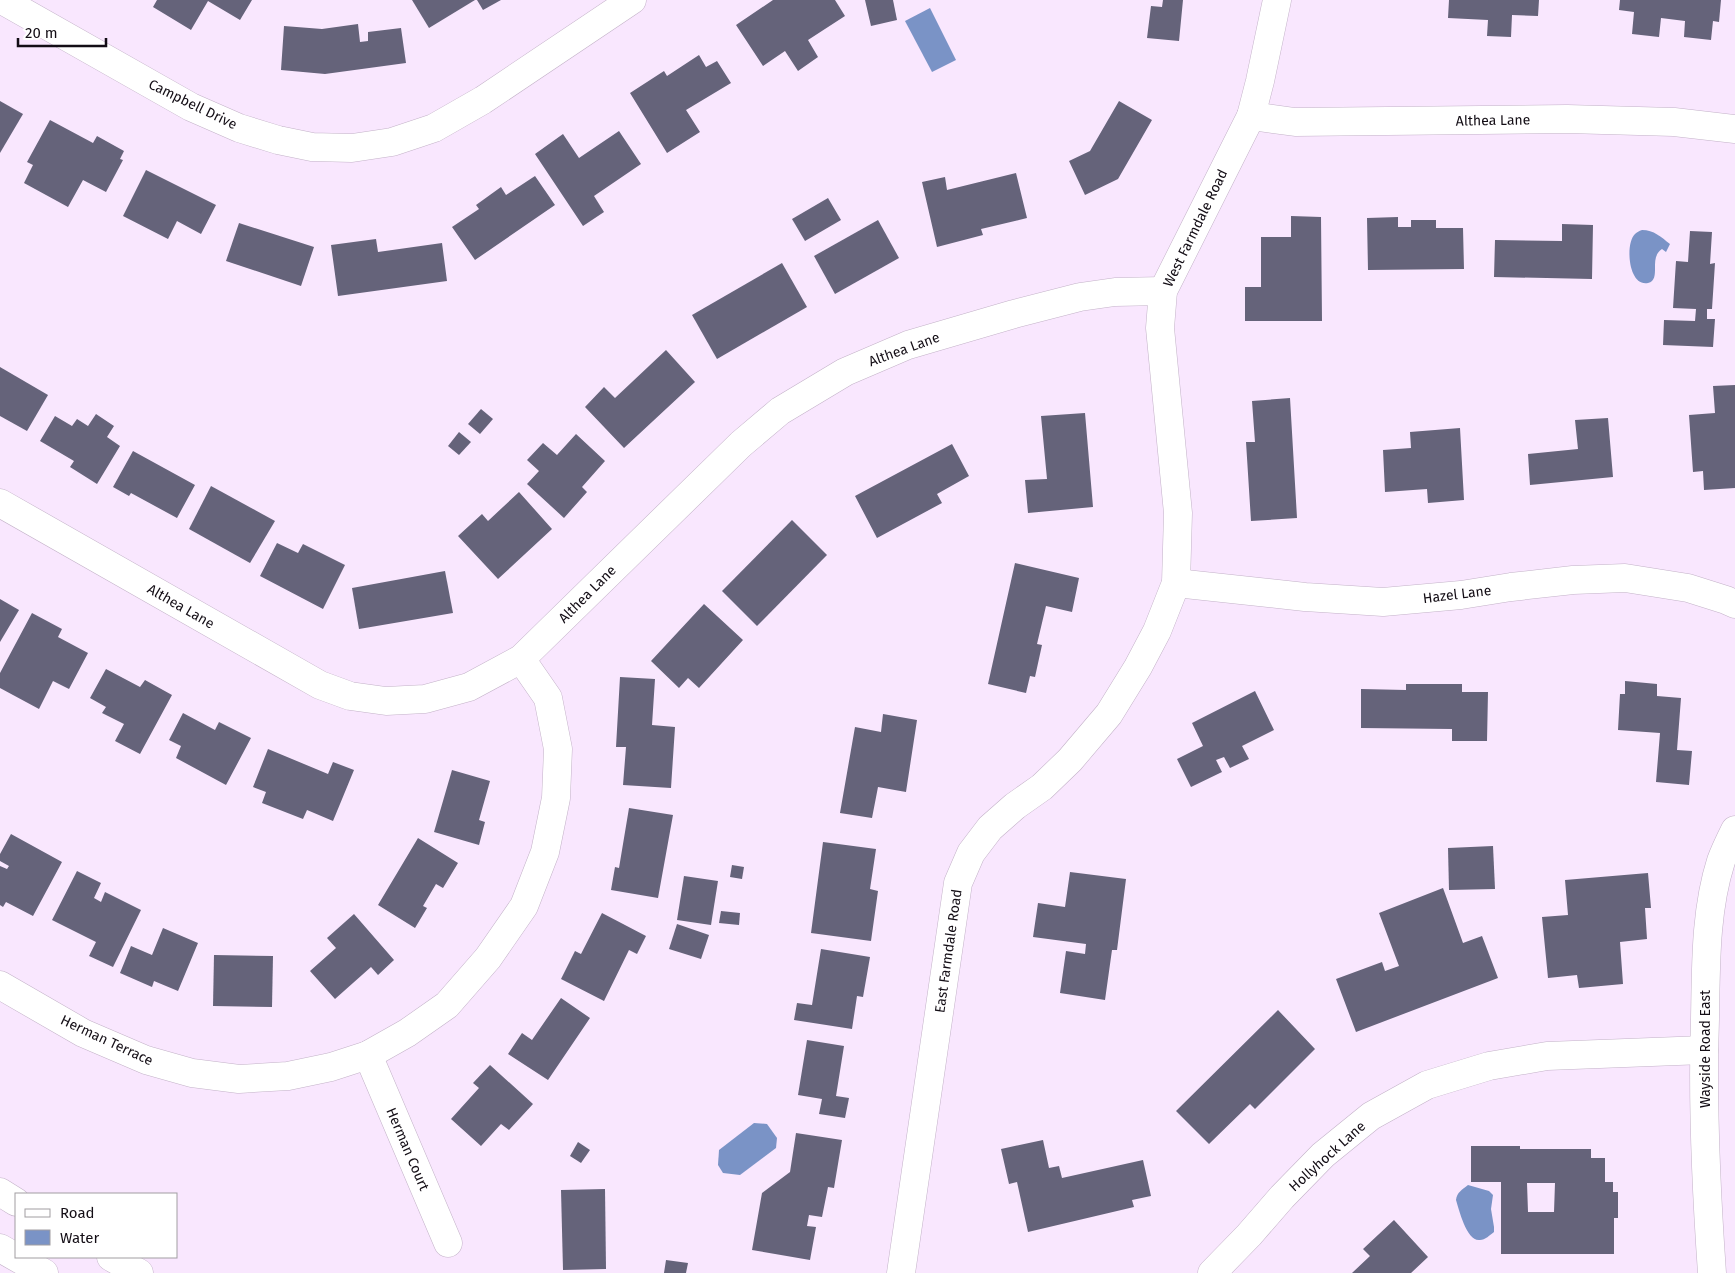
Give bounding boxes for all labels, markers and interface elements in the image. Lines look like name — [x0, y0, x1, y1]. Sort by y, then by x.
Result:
scale bar — [18, 15, 105, 47]
text: 20 m — [25, 24, 58, 42]
street label: Campbell Drive — [146, 76, 240, 133]
street label: Althea Lane — [1456, 111, 1530, 130]
street label: West Farmdale Road — [1160, 167, 1231, 290]
street label: Althea Lane — [866, 329, 942, 370]
street label: Althea Lane — [555, 562, 620, 627]
street label: Althea Lane — [144, 580, 217, 632]
street label: Hazel Lane — [1422, 582, 1492, 607]
street label: East Farmdale Road — [931, 888, 966, 1014]
street label: Wayside Road East — [1697, 989, 1714, 1108]
street label: Herman Terrace — [58, 1012, 156, 1069]
street label: Herman Court — [382, 1105, 433, 1194]
street label: Hollyhock Lane — [1286, 1118, 1369, 1195]
legend — [15, 1193, 178, 1258]
text: Road — [60, 1204, 95, 1222]
text: Water — [60, 1229, 99, 1247]

